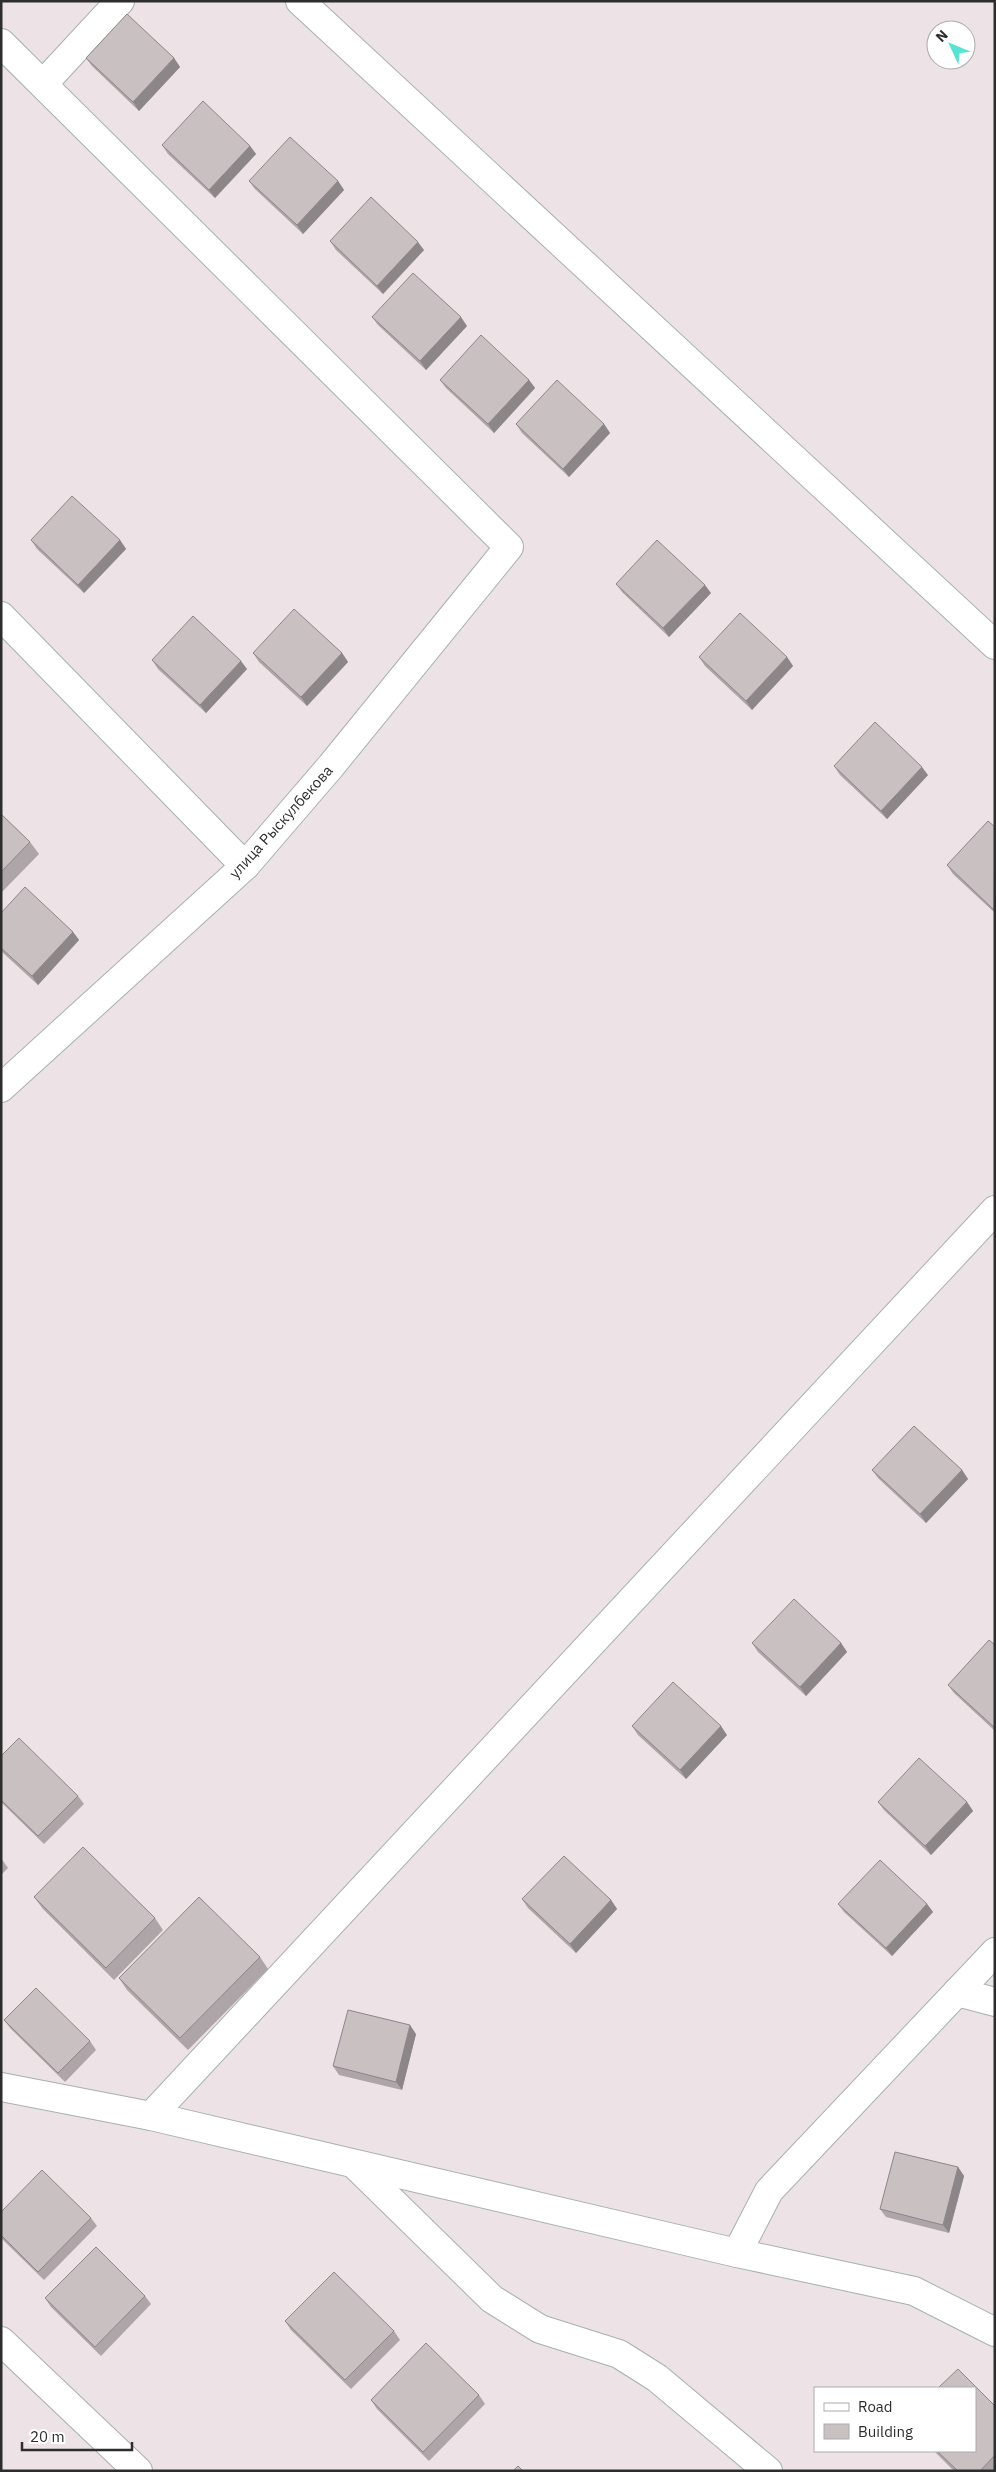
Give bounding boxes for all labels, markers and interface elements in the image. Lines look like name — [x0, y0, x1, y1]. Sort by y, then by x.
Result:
north arrow — [926, 20, 976, 70]
text: N — [932, 26, 952, 46]
street label: улица Рыскулбекова — [225, 761, 337, 882]
legend — [814, 2387, 976, 2452]
text: Road — [858, 2397, 893, 2416]
scale bar — [22, 2420, 132, 2452]
text: Building — [858, 2422, 913, 2441]
text: 20 m — [30, 2427, 65, 2446]

